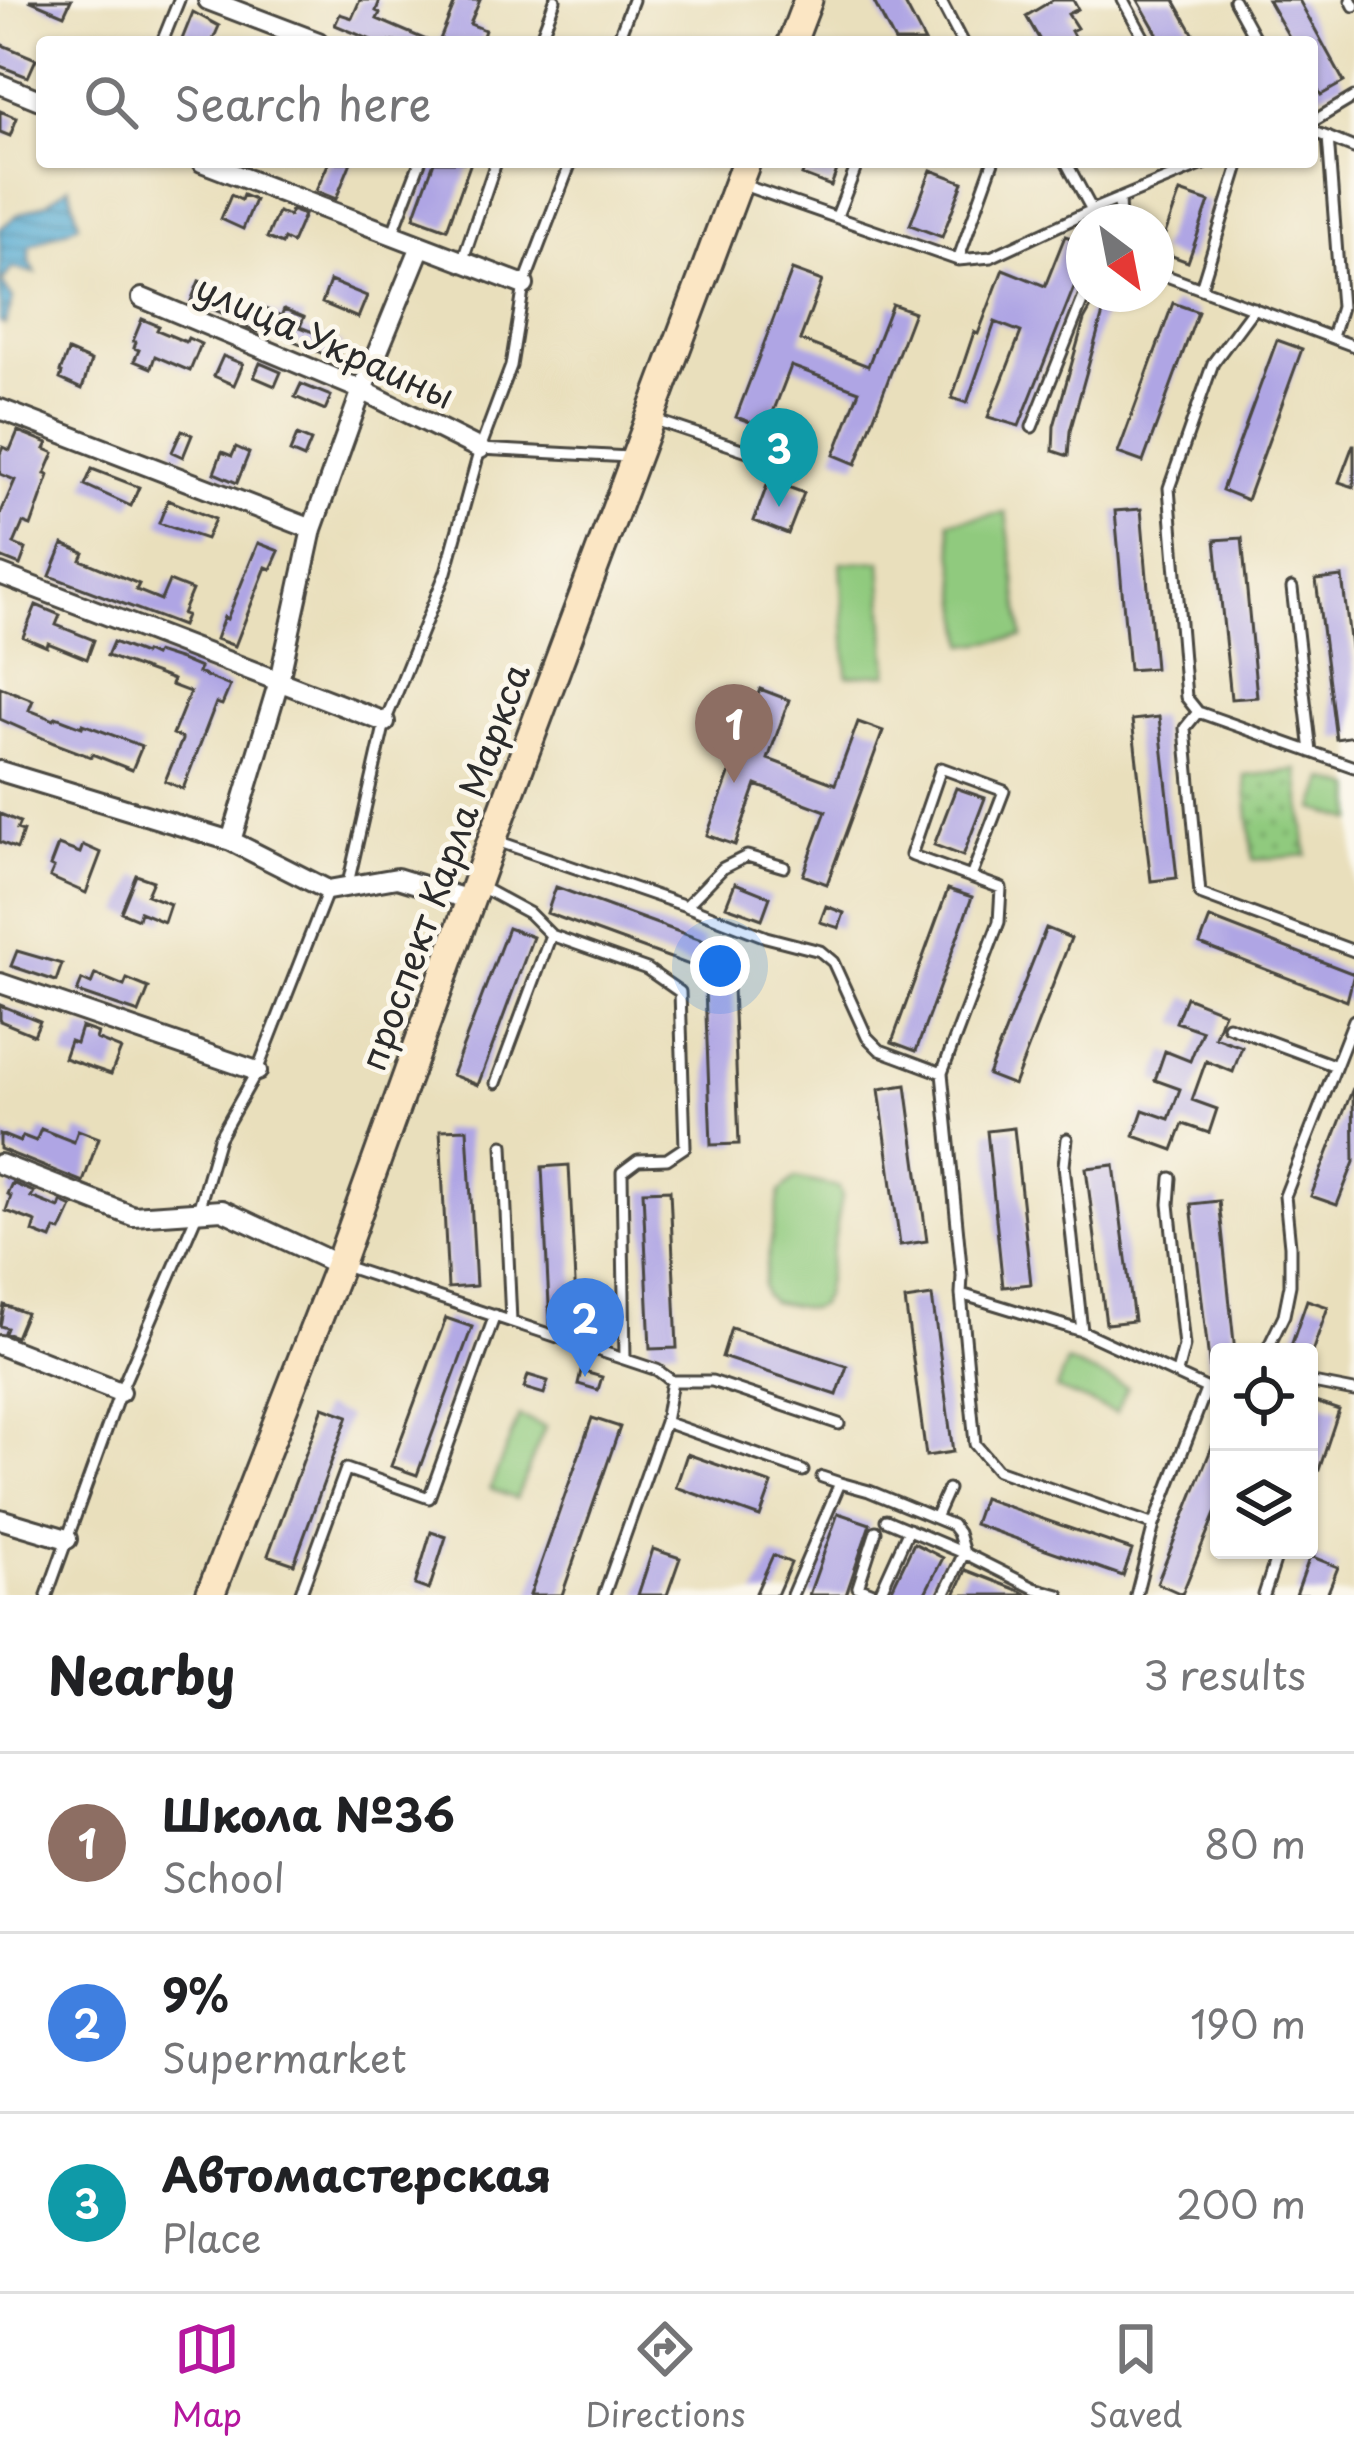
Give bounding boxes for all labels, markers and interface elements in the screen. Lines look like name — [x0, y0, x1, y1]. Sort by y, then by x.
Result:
search box — [36, 36, 1318, 168]
text: Search here — [174, 68, 431, 136]
icon: search — [78, 69, 144, 135]
north arrow — [1066, 204, 1174, 312]
street label: улица Украины — [188, 259, 464, 421]
pin: 3 — [740, 408, 818, 507]
street label: проспект Карла Маркса — [344, 655, 542, 1077]
pin: 1 — [695, 684, 773, 783]
your location — [690, 936, 750, 996]
pin: 2 — [546, 1278, 624, 1377]
map controls — [1210, 1343, 1318, 1559]
button: locate — [1210, 1343, 1318, 1451]
button: layers — [1210, 1451, 1318, 1559]
text: Nearby — [48, 1635, 235, 1712]
text: 3 results — [1143, 1644, 1306, 1703]
text: Школа №36 — [162, 1779, 455, 1847]
text: 1 — [78, 1813, 96, 1872]
text: 80 m — [1204, 1813, 1306, 1872]
text: School — [162, 1847, 285, 1906]
text: 9% — [162, 1959, 228, 2027]
text: 2 — [73, 1993, 101, 2052]
text: 190 m — [1190, 1993, 1306, 2052]
text: Supermarket — [162, 2027, 407, 2086]
text: Автомастерская — [162, 2139, 552, 2207]
text: 3 — [74, 2173, 100, 2232]
text: 200 m — [1176, 2173, 1306, 2232]
text: Place — [162, 2207, 262, 2266]
tab: Map — [172, 2316, 242, 2438]
tab: Directions — [585, 2316, 746, 2438]
tab: Saved — [1089, 2316, 1182, 2438]

